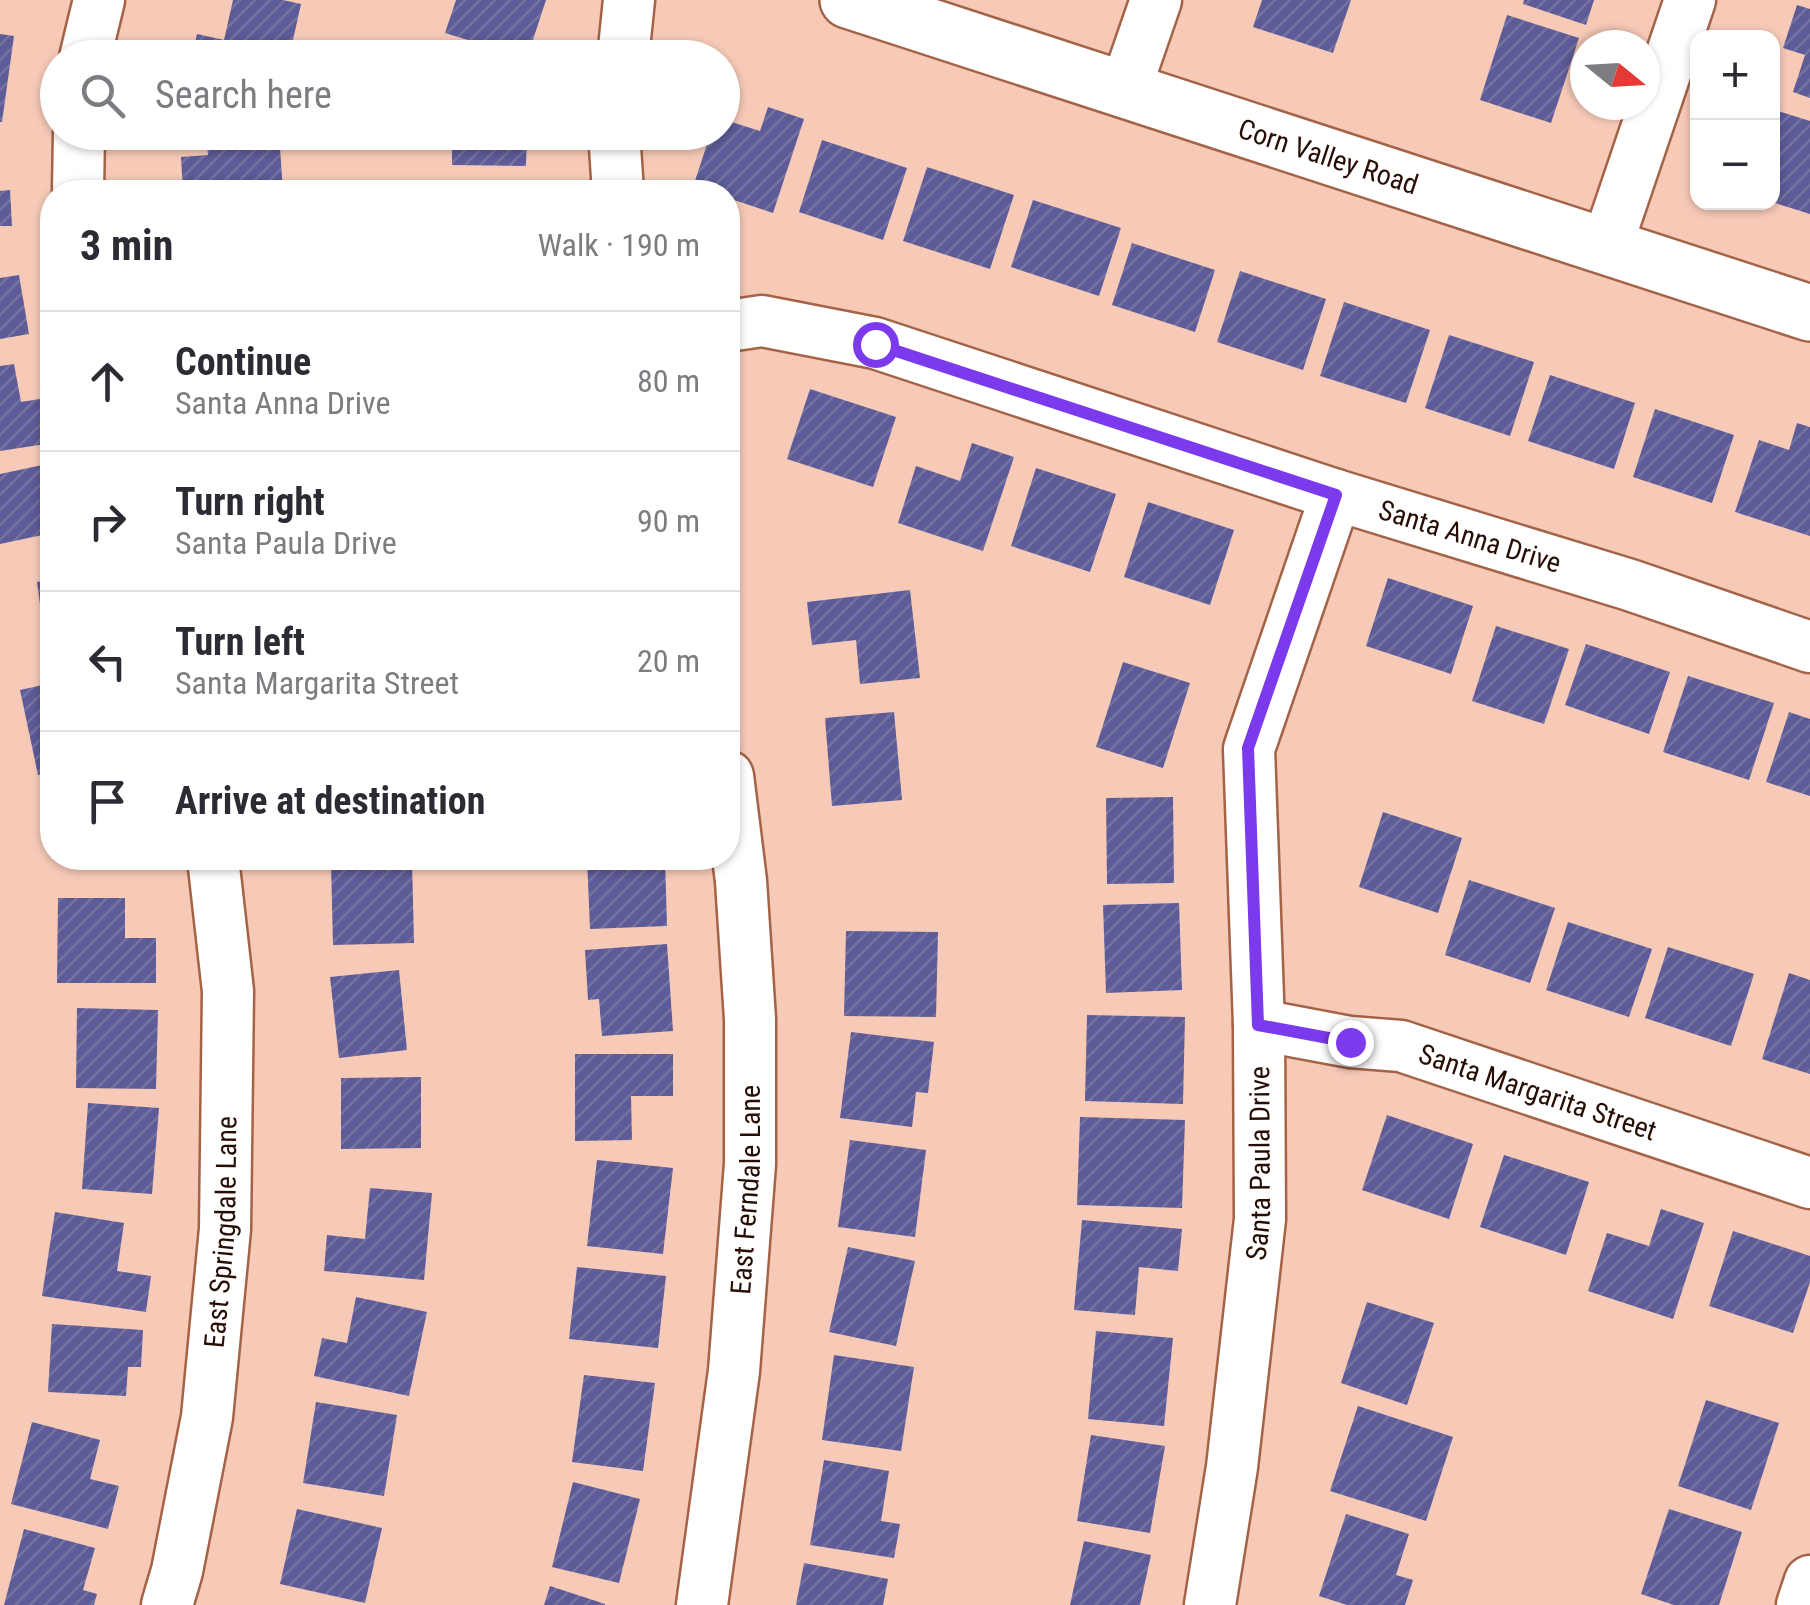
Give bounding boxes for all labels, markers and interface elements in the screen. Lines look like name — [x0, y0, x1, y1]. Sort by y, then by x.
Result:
north arrow — [1570, 30, 1660, 120]
map controls — [1690, 30, 1780, 210]
button: + — [1690, 30, 1780, 120]
search box — [40, 40, 740, 150]
icon: search — [75, 68, 130, 123]
text: Search here — [155, 73, 332, 117]
street label: Corn Valley Road — [1234, 112, 1422, 201]
button: − — [1690, 120, 1780, 210]
text: 3 min — [80, 221, 173, 270]
text: Walk · 190 m — [538, 226, 700, 264]
route start — [853, 322, 899, 368]
text: Continue — [175, 340, 311, 384]
icon: ahead — [80, 354, 135, 409]
text: 80 m — [637, 362, 700, 400]
text: Santa Anna Drive — [175, 384, 391, 422]
text: Turn right — [175, 480, 325, 524]
street label: Santa Anna Drive — [1375, 493, 1565, 580]
icon: right — [80, 494, 135, 549]
text: 90 m — [637, 502, 700, 540]
text: Santa Paula Drive — [175, 524, 397, 562]
text: Turn left — [175, 620, 305, 664]
icon: left — [80, 634, 135, 689]
text: 20 m — [637, 642, 700, 680]
text: Santa Margarita Street — [175, 664, 459, 702]
icon: arrive — [80, 774, 135, 829]
text: Arrive at destination — [175, 779, 485, 823]
route end — [1328, 1020, 1374, 1066]
street label: Santa Margarita Street — [1415, 1037, 1661, 1147]
street label: Santa Paula Drive — [1239, 1066, 1277, 1262]
street label: East Ferndale Lane — [724, 1085, 767, 1296]
street label: East Springdale Lane — [198, 1116, 243, 1349]

